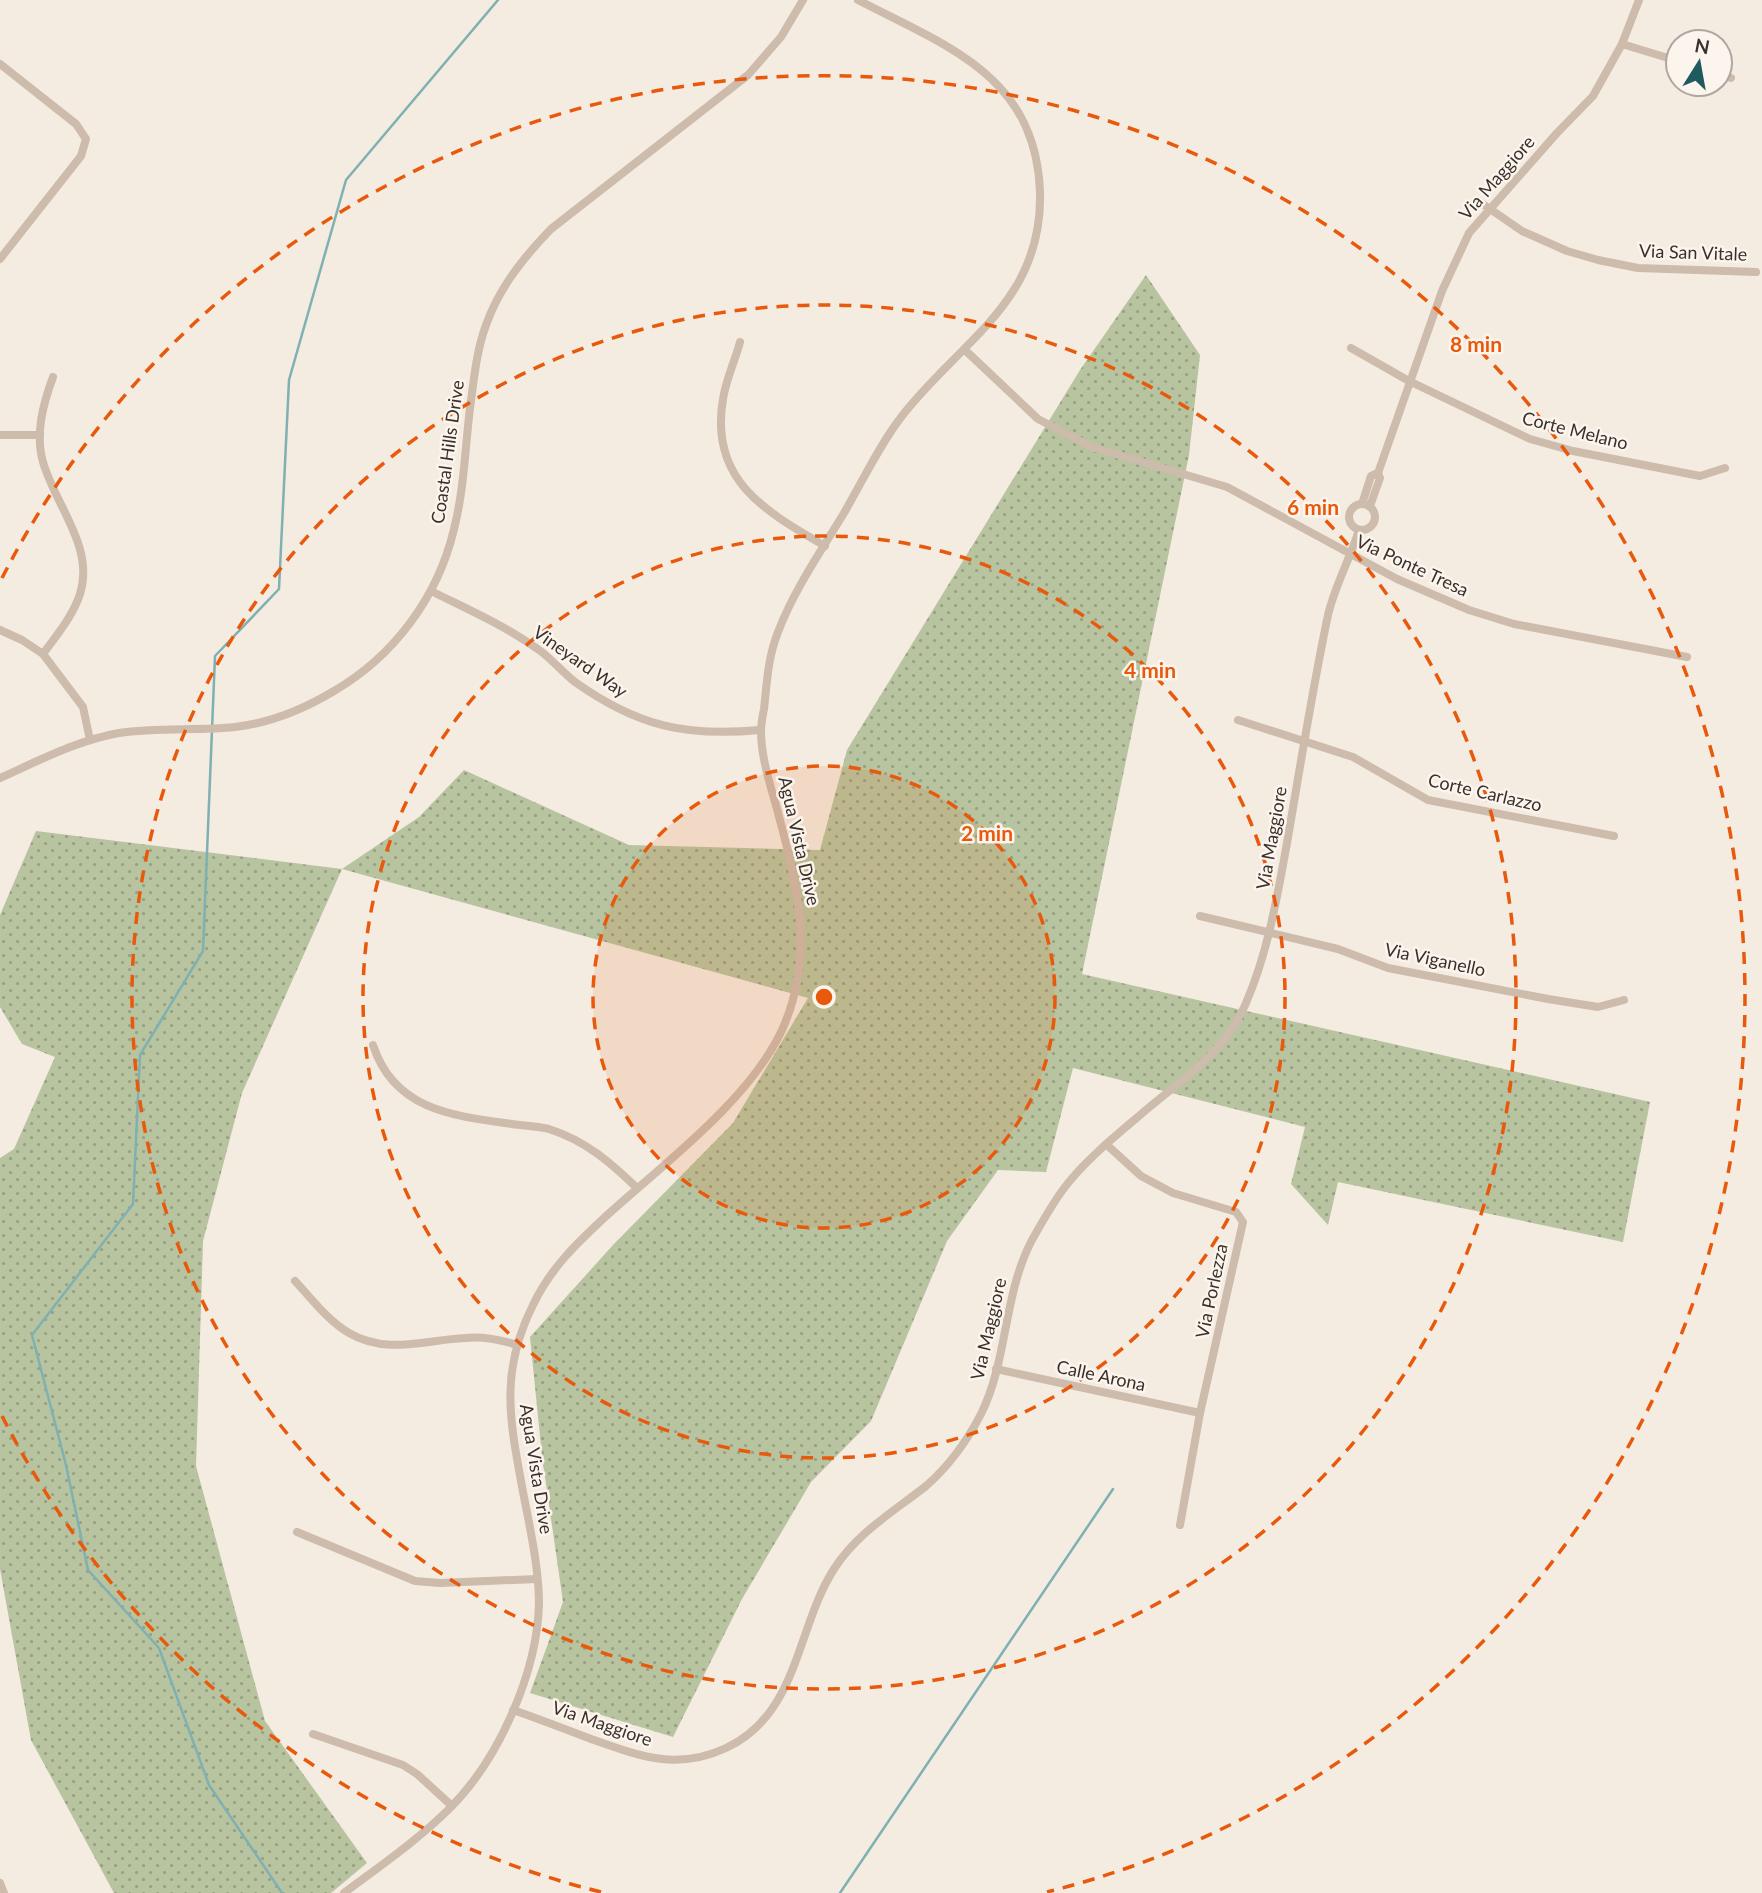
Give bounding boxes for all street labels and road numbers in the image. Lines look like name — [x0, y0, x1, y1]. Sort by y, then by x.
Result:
street label: Via Maggiore — [1454, 131, 1539, 224]
street label: Via San Vitale — [1639, 239, 1748, 265]
street label: Coastal Hills Drive — [426, 379, 468, 525]
street label: Corte Melano — [1520, 406, 1631, 454]
street label: Via Ponte Tresa — [1353, 529, 1472, 601]
street label: Vineyard Way — [529, 621, 633, 702]
street label: Corte Carlazzo — [1426, 768, 1544, 816]
street label: Agua Vista Drive — [774, 774, 826, 907]
street label: Via Maggiore — [1251, 785, 1291, 891]
street label: Via Viganello — [1383, 938, 1488, 980]
street label: Via Porlezza — [1190, 1241, 1232, 1340]
street label: Via Maggiore — [966, 1275, 1010, 1382]
street label: Calle Arona — [1055, 1355, 1148, 1395]
street label: Agua Vista Drive — [516, 1402, 558, 1536]
street label: Via Maggiore — [549, 1696, 655, 1750]

